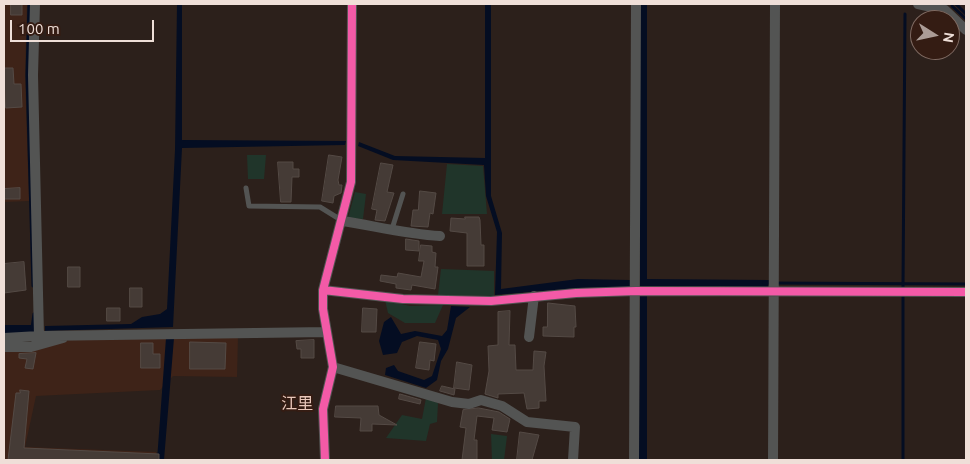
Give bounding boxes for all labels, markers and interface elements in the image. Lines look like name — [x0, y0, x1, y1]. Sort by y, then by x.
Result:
scale bar — [12, 10, 156, 42]
north arrow — [910, 10, 960, 60]
text: 100 m — [18, 20, 60, 37]
text: N — [940, 31, 958, 44]
district label: 江里 — [281, 394, 313, 414]

